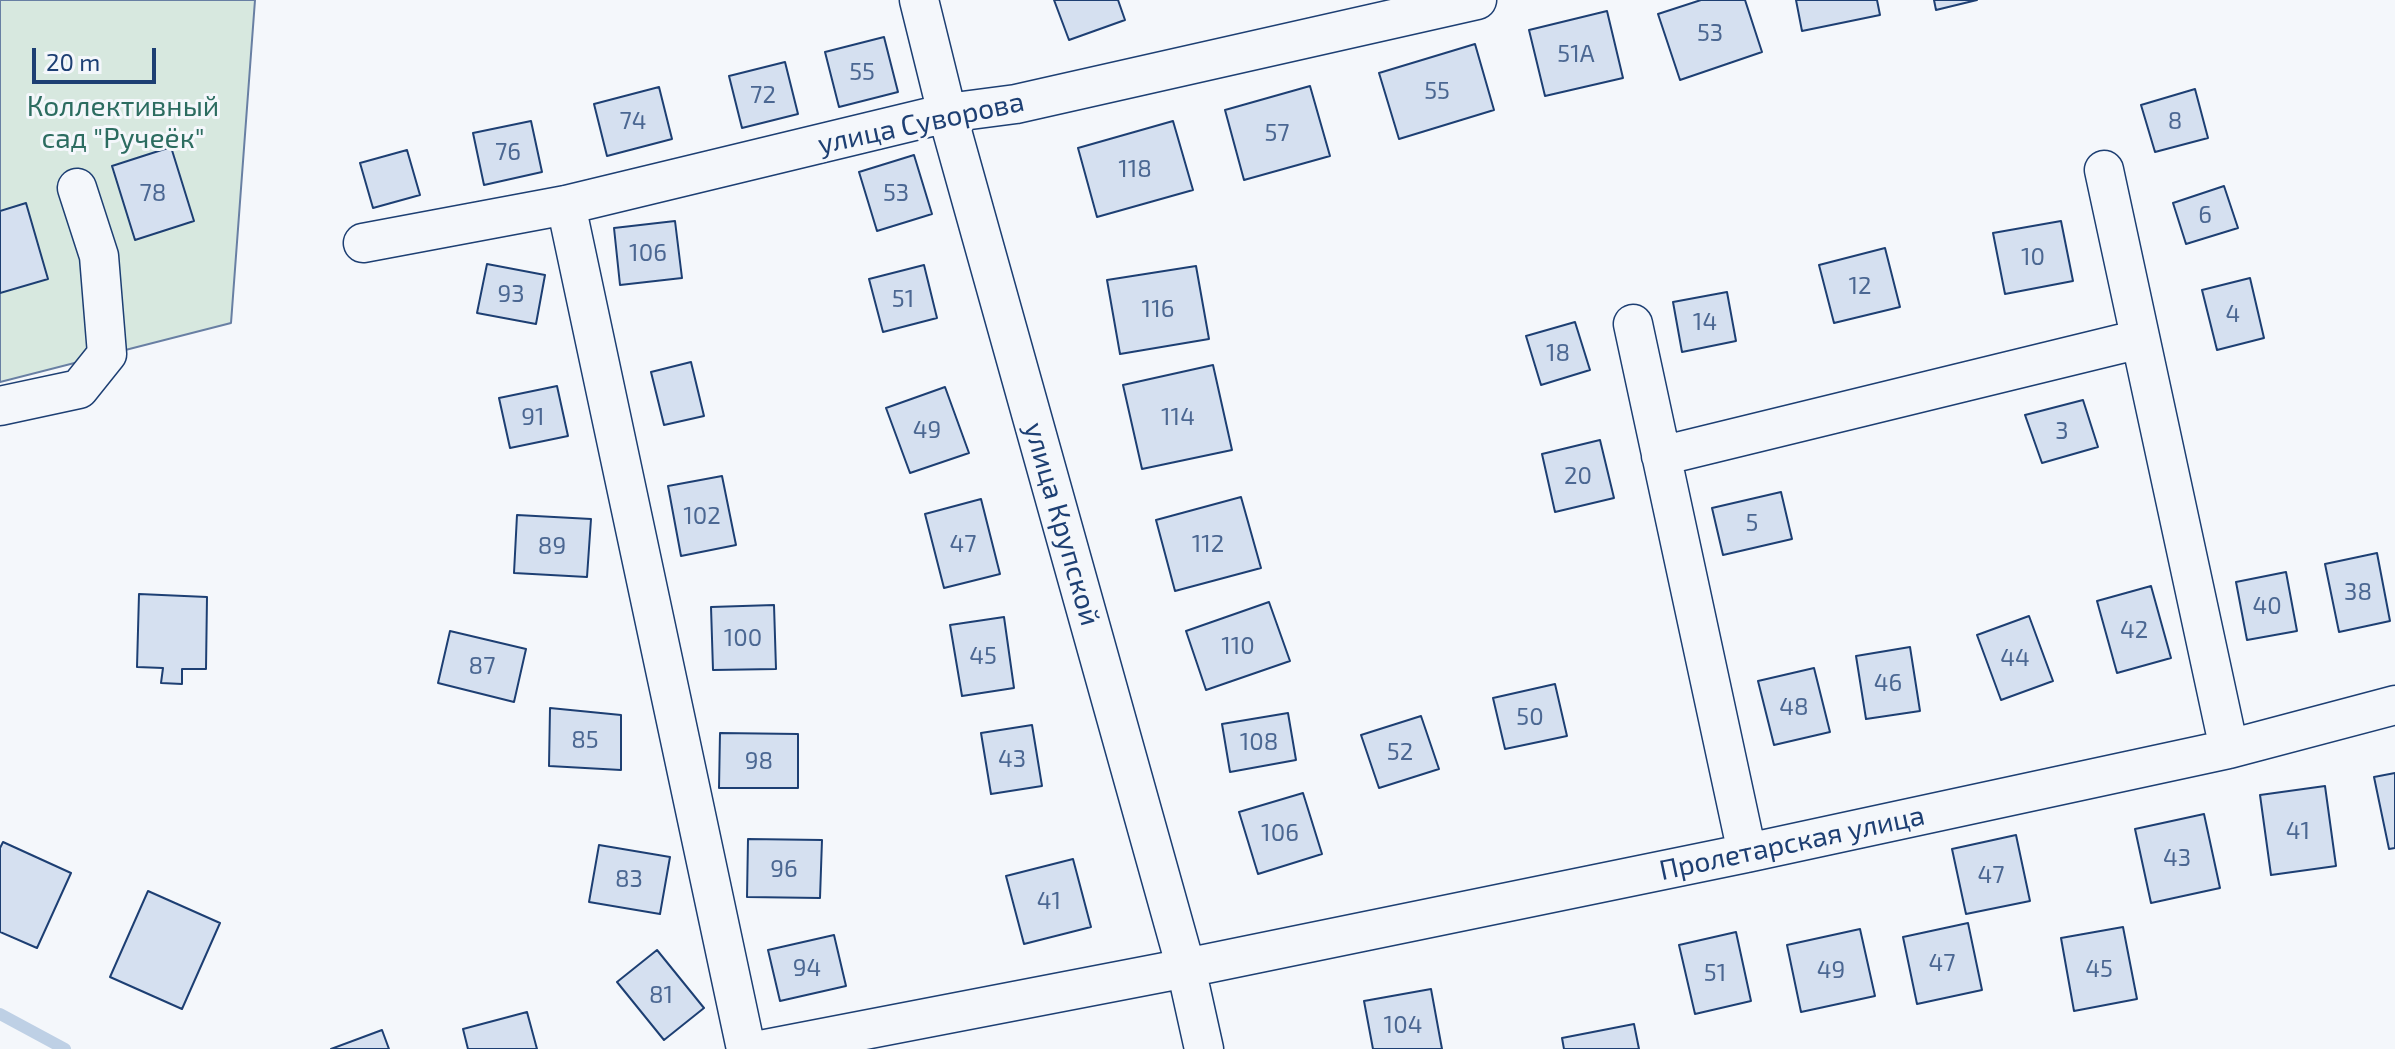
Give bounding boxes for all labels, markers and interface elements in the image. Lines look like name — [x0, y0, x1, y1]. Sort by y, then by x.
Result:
house number: 53 — [1697, 19, 1723, 47]
scale bar — [36, 32, 160, 82]
house number: 51А — [1557, 40, 1595, 68]
text: 20 m — [46, 47, 100, 76]
house number: 55 — [849, 58, 875, 86]
house number: 55 — [1424, 77, 1450, 105]
house number: 72 — [750, 81, 776, 109]
street label: улица Суворова — [815, 85, 1027, 161]
park label: Коллективный сад "Ручеёк" — [27, 90, 219, 156]
house number: 74 — [619, 107, 647, 135]
house number: 8 — [2168, 107, 2182, 135]
house number: 57 — [1264, 119, 1290, 147]
house number: 76 — [495, 138, 521, 166]
house number: 118 — [1118, 155, 1152, 183]
house number: 78 — [140, 179, 166, 207]
house number: 53 — [883, 179, 909, 207]
house number: 6 — [2198, 201, 2212, 229]
house number: 106 — [629, 239, 667, 267]
house number: 10 — [2021, 243, 2045, 271]
house number: 12 — [1848, 272, 1872, 300]
house number: 93 — [497, 280, 525, 308]
house number: 51 — [892, 285, 914, 313]
house number: 116 — [1142, 295, 1174, 323]
house number: 4 — [2226, 300, 2240, 328]
house number: 14 — [1693, 308, 1717, 336]
house number: 18 — [1546, 339, 1570, 367]
house number: 91 — [521, 403, 545, 431]
house number: 114 — [1161, 403, 1195, 431]
house number: 49 — [913, 416, 941, 444]
house number: 3 — [2055, 417, 2069, 445]
street label: улица Крупской — [1017, 419, 1107, 629]
house number: 20 — [1564, 462, 1592, 490]
house number: 102 — [683, 502, 721, 530]
house number: 5 — [1746, 509, 1758, 537]
house number: 47 — [949, 530, 977, 558]
house number: 112 — [1192, 530, 1224, 558]
house number: 89 — [538, 532, 566, 560]
house number: 38 — [2344, 578, 2372, 606]
house number: 40 — [2252, 592, 2282, 620]
house number: 42 — [2120, 616, 2148, 644]
house number: 100 — [724, 624, 762, 652]
house number: 110 — [1221, 632, 1255, 660]
house number: 45 — [969, 642, 997, 670]
house number: 44 — [2000, 644, 2030, 672]
house number: 87 — [469, 652, 495, 680]
house number: 46 — [1874, 669, 1902, 697]
house number: 48 — [1779, 693, 1809, 721]
house number: 50 — [1516, 703, 1544, 731]
house number: 85 — [571, 726, 599, 754]
house number: 108 — [1240, 728, 1278, 756]
house number: 52 — [1387, 738, 1413, 766]
house number: 43 — [998, 745, 1026, 773]
house number: 98 — [745, 747, 773, 775]
street label: Пролетарская улица — [1656, 798, 1928, 888]
house number: 41 — [2286, 817, 2310, 845]
house number: 106 — [1261, 819, 1299, 847]
house number: 43 — [2163, 844, 2191, 872]
house number: 96 — [770, 855, 798, 883]
house number: 47 — [1977, 861, 2005, 889]
house number: 83 — [615, 865, 643, 893]
house number: 41 — [1037, 887, 1061, 915]
house number: 47 — [1928, 949, 1956, 977]
house number: 94 — [793, 954, 821, 982]
house number: 45 — [2085, 955, 2113, 983]
house number: 49 — [1817, 956, 1845, 984]
house number: 51 — [1704, 959, 1726, 987]
house number: 81 — [649, 981, 673, 1009]
house number: 104 — [1384, 1011, 1422, 1039]

